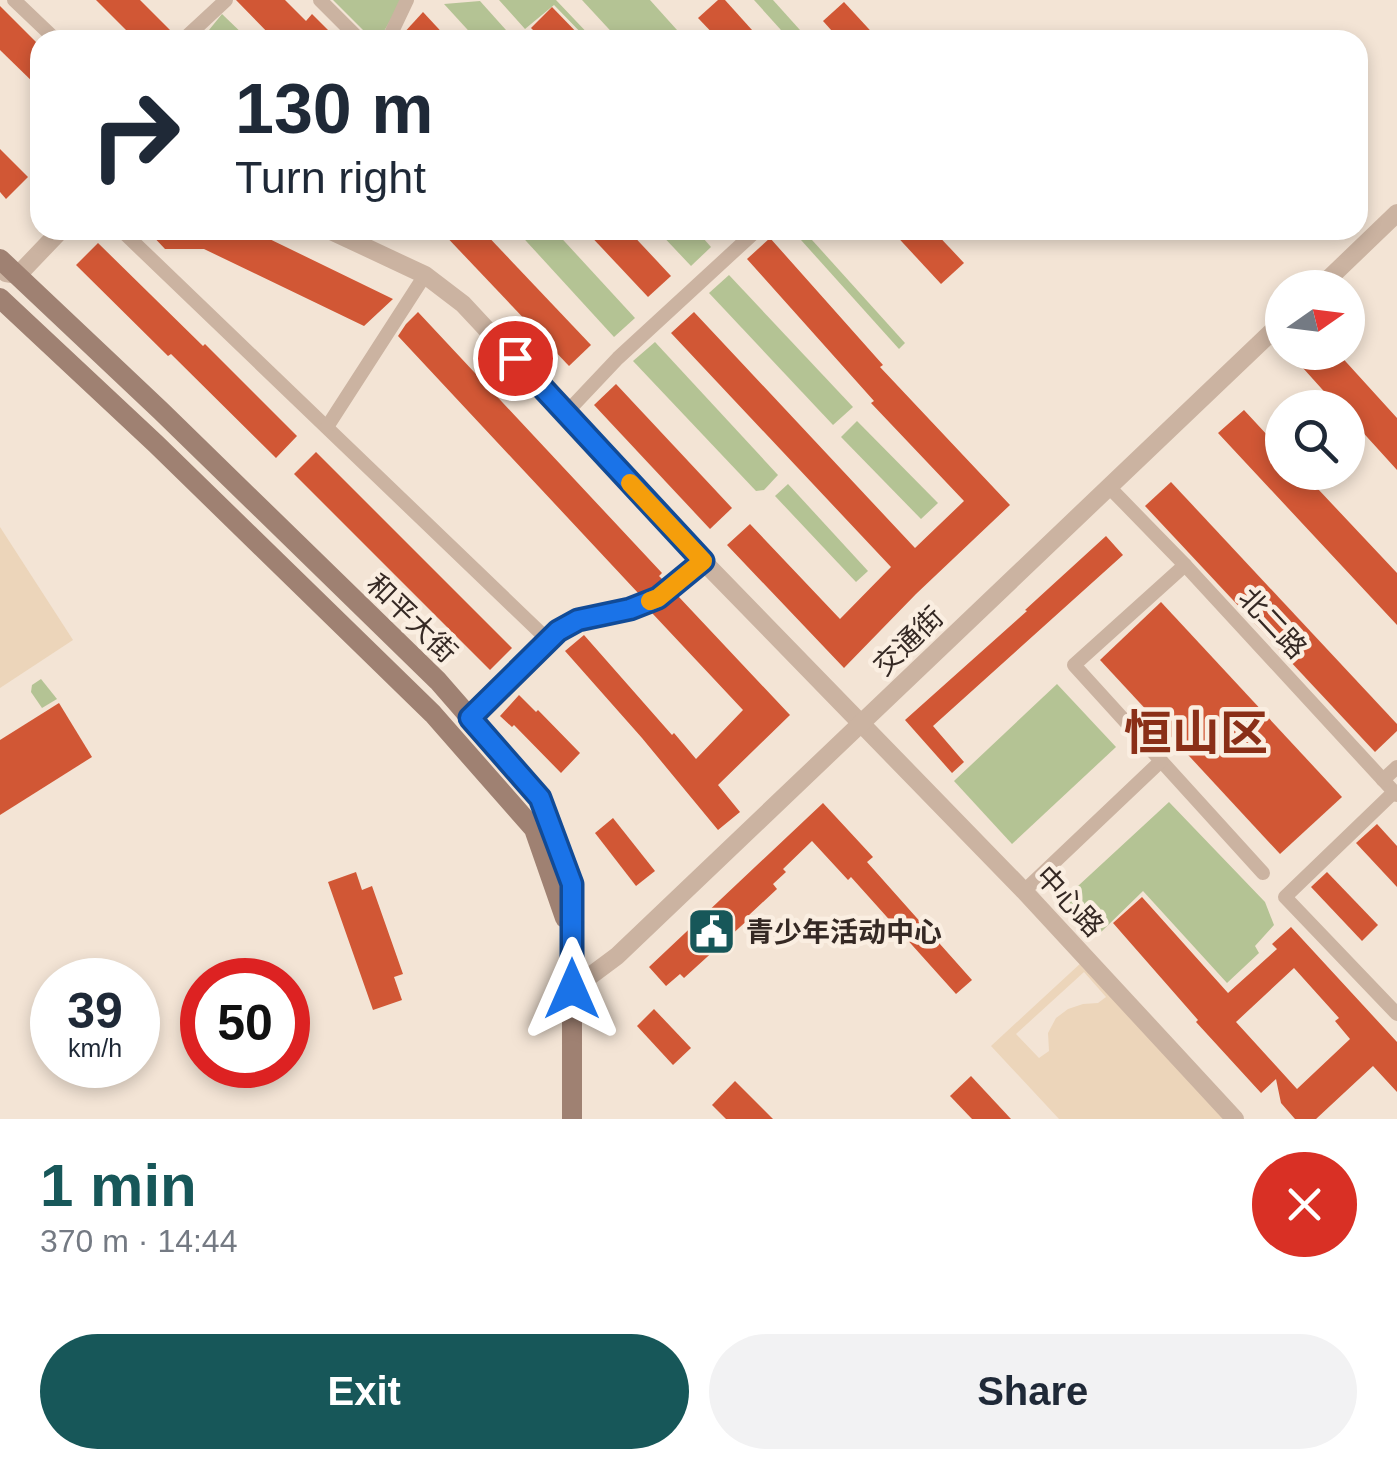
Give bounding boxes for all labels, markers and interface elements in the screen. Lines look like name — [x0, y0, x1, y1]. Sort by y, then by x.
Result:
icon: right — [70, 70, 200, 200]
text: 130 m — [235, 70, 433, 148]
text: Turn right — [235, 152, 426, 203]
north arrow — [1265, 270, 1365, 370]
map controls — [1265, 270, 1365, 490]
pin — [473, 316, 558, 401]
icon: arrive — [488, 331, 543, 386]
button: search — [1265, 390, 1365, 490]
street label: 和平大街 — [361, 568, 463, 668]
street label: 北二路 — [1233, 582, 1313, 665]
street label: 交通街 — [867, 601, 949, 682]
district label: 恒山区 — [1124, 707, 1268, 760]
street label: 中心路 — [1030, 860, 1110, 943]
public building icon: 青少年活动中心 — [685, 906, 737, 958]
place label: 青少年活动中心 — [746, 917, 942, 948]
position arrow — [520, 937, 624, 1041]
speed limit sign: 50 — [180, 958, 310, 1088]
text: 39 — [67, 983, 123, 1039]
text: km/h — [68, 1034, 122, 1062]
text: 1 min — [40, 1152, 197, 1219]
button: close — [1252, 1152, 1357, 1257]
text: 370 m · 14:44 — [40, 1223, 237, 1259]
button: Exit — [40, 1334, 689, 1449]
button: Share — [709, 1334, 1357, 1449]

